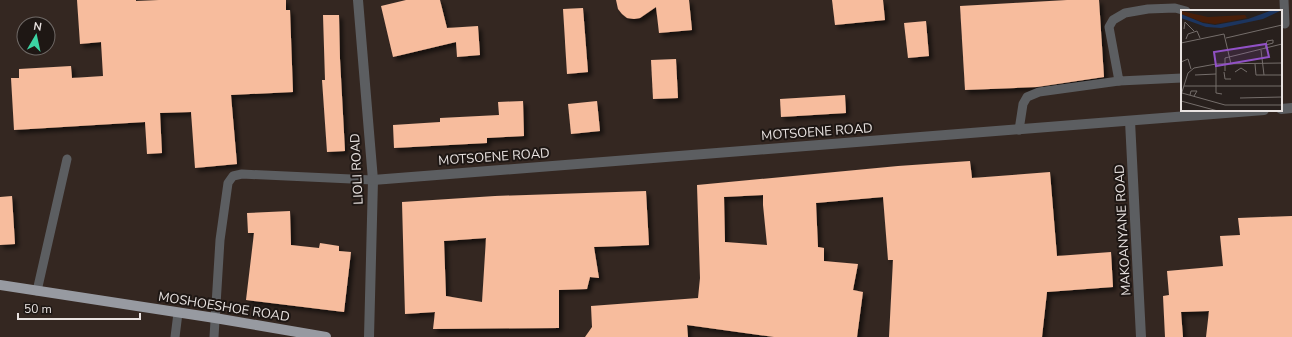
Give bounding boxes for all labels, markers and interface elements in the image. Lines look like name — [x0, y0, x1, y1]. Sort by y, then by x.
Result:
inset map — [1181, 10, 1282, 111]
north arrow — [16, 16, 56, 56]
text: N — [32, 19, 43, 35]
street label: MOTSOENE ROAD — [761, 119, 873, 145]
street label: LIOLI ROAD — [346, 133, 368, 205]
street label: MOTSOENE ROAD — [438, 144, 550, 170]
street label: MAKOANYANE ROAD — [1111, 164, 1135, 296]
street label: MOSHOESHOE ROAD — [157, 288, 291, 326]
scale bar — [18, 295, 140, 321]
text: 50 m — [24, 301, 52, 317]

